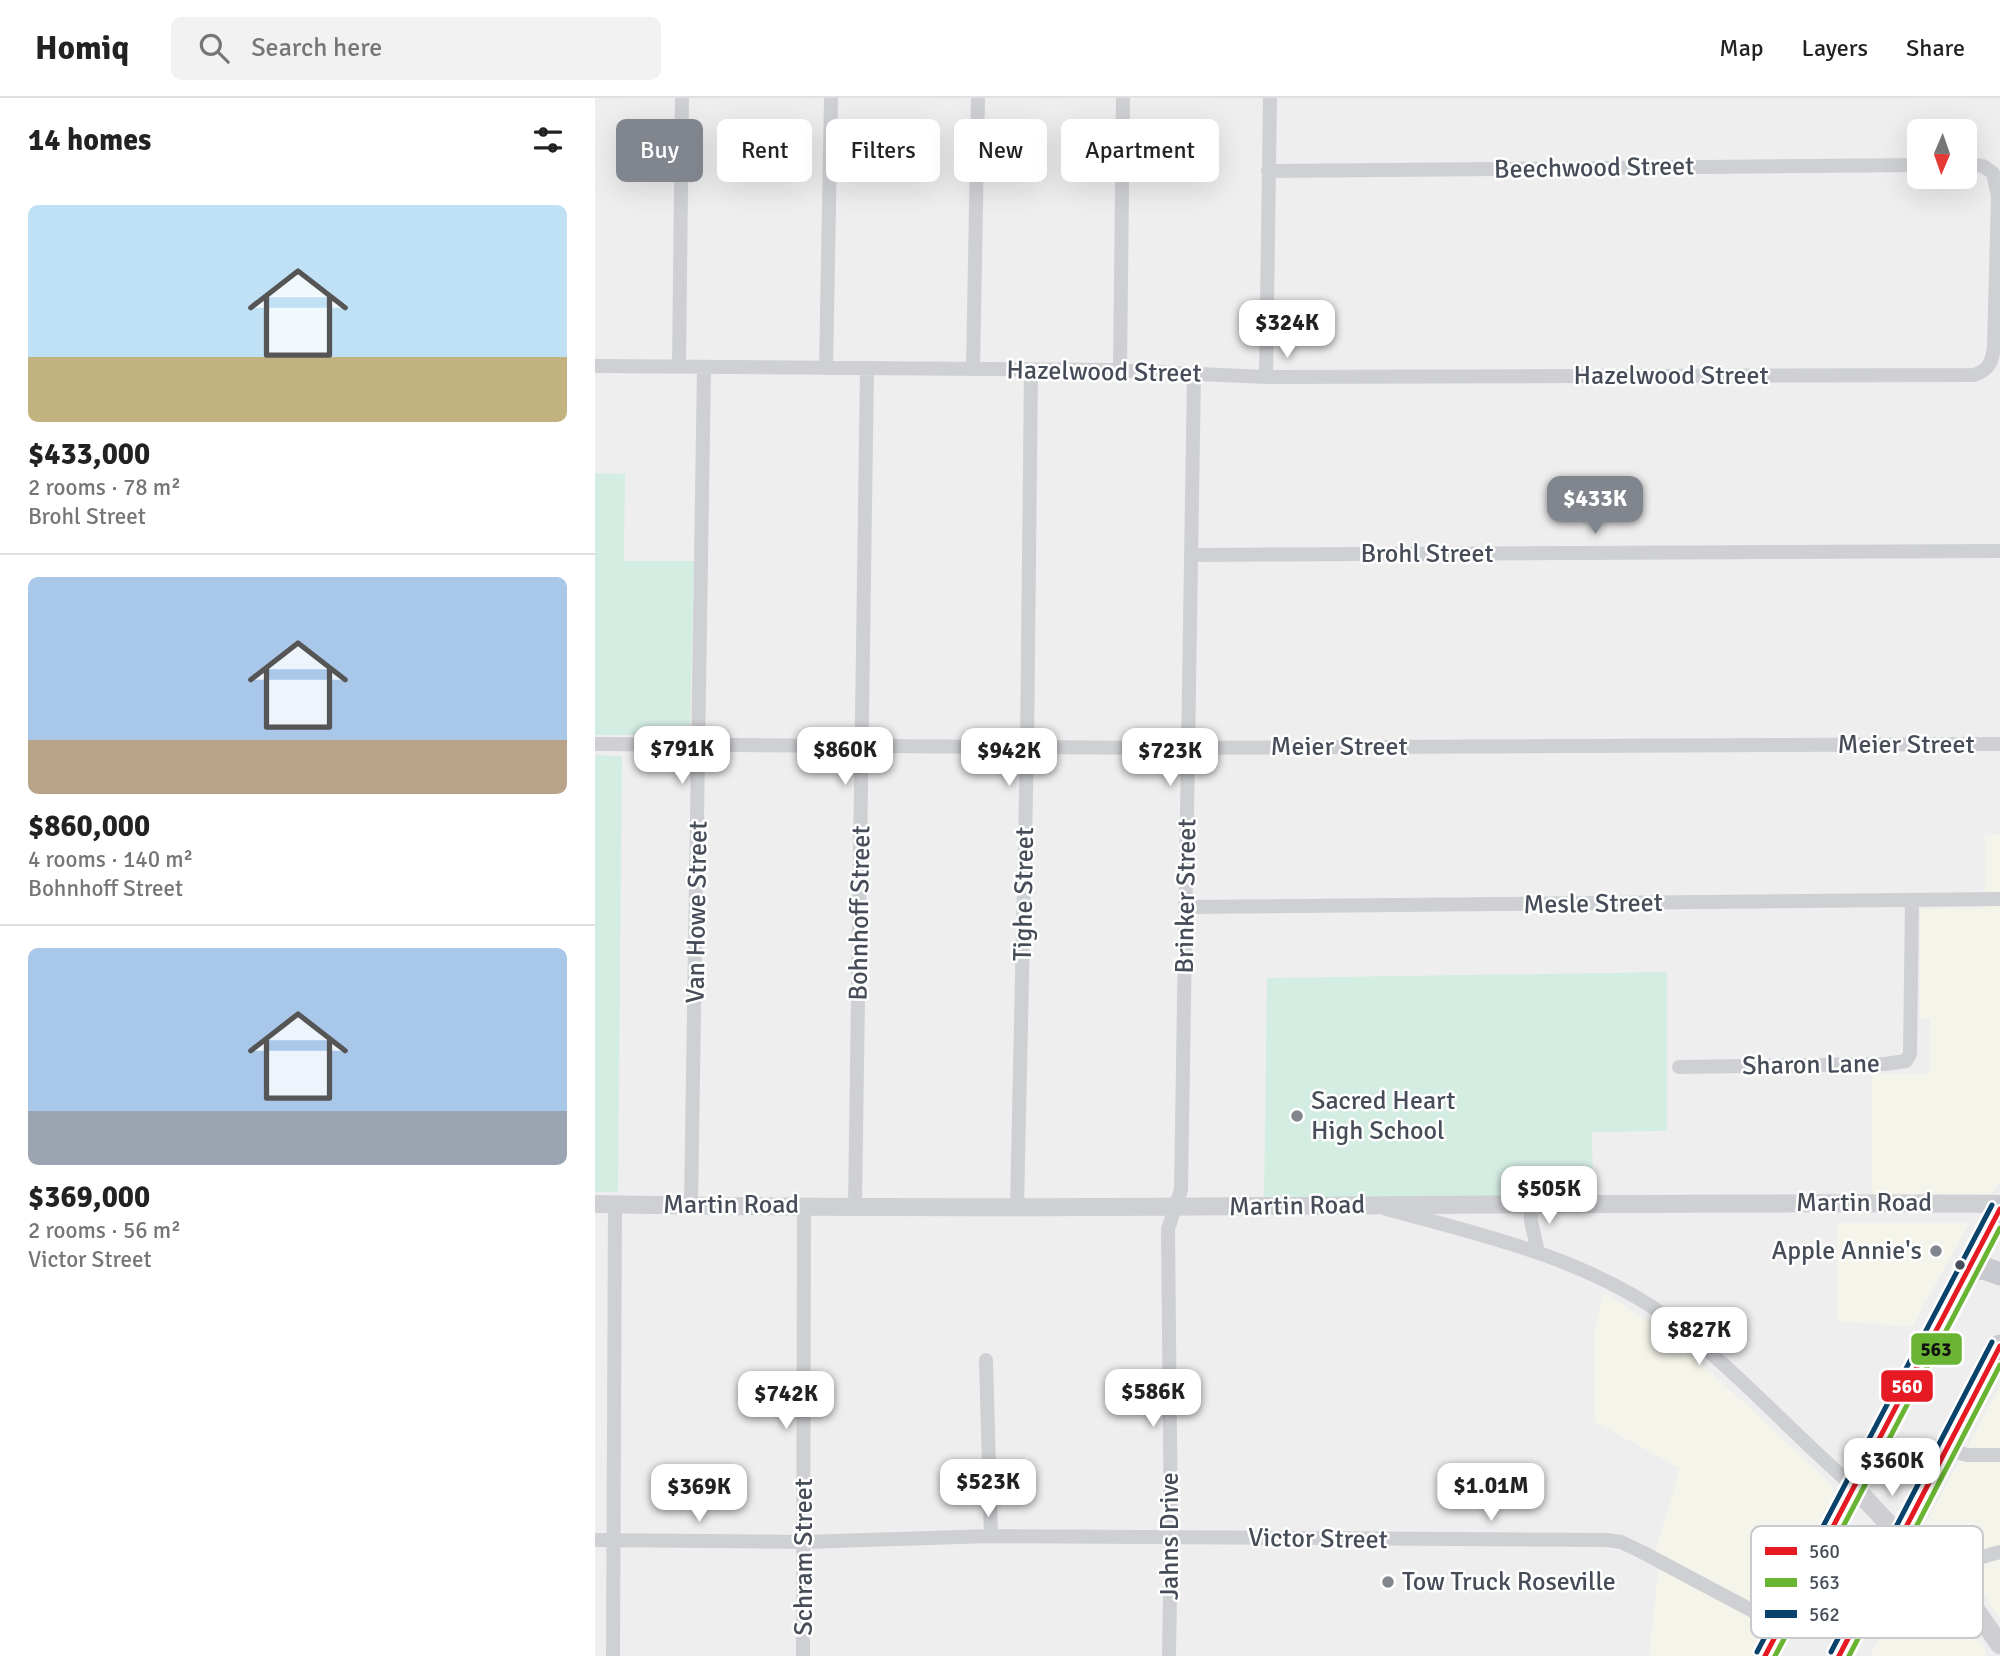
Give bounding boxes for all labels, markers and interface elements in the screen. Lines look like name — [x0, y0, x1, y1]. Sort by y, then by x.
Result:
search box — [171, 17, 661, 80]
text: Homiq — [35, 28, 129, 69]
icon: search — [195, 29, 233, 67]
text: Search here — [251, 32, 382, 64]
text: Map — [1719, 33, 1764, 63]
text: Layers — [1802, 33, 1868, 63]
text: Share — [1906, 33, 1965, 63]
chip: Buy — [616, 119, 703, 182]
chip: Rent — [717, 119, 812, 182]
chip: Filters — [826, 119, 940, 182]
chip: New — [954, 119, 1047, 182]
chip: Apartment — [1061, 119, 1219, 182]
north arrow — [1907, 119, 1977, 189]
map controls — [1907, 119, 1977, 189]
icon: filters — [529, 121, 567, 159]
text: 14 homes — [28, 122, 151, 159]
street label: Beechwood Street — [1493, 150, 1695, 186]
icon: home — [235, 250, 361, 376]
pin: $324K — [1238, 300, 1336, 360]
text: $324K — [1255, 308, 1319, 337]
street label: Hazelwood Street — [1006, 354, 1202, 390]
street label: Hazelwood Street — [1573, 360, 1769, 392]
text: $433,000 — [28, 436, 150, 473]
text: 2 rooms · 78 m² — [28, 473, 181, 502]
pin: $433K — [1546, 476, 1644, 536]
text: $433K — [1563, 484, 1627, 513]
text: Brohl Street — [28, 502, 146, 531]
street label: Brohl Street — [1360, 538, 1494, 570]
icon: home — [235, 622, 361, 748]
pin: $791K — [633, 726, 731, 786]
pin: $860K — [796, 728, 894, 787]
pin: $942K — [960, 728, 1058, 788]
pin: $723K — [1121, 728, 1219, 788]
street label: Meier Street — [1837, 729, 1975, 761]
street label: Meier Street — [1270, 731, 1408, 763]
text: $791K — [650, 734, 714, 763]
text: $860K — [813, 735, 877, 764]
text: $942K — [977, 736, 1041, 765]
text: $723K — [1138, 736, 1202, 765]
text: $860,000 — [28, 808, 150, 845]
street label: Brinker Street — [1169, 818, 1203, 974]
street label: Van Howe Street — [679, 820, 715, 1004]
street label: Bohnhoff Street — [842, 825, 878, 1001]
street label: Tighe Street — [1007, 827, 1041, 961]
text: 4 rooms · 140 m² — [28, 845, 193, 874]
text: Bohnhoff Street — [28, 874, 183, 903]
street label: Mesle Street — [1523, 887, 1663, 921]
icon: home — [235, 993, 361, 1119]
street label: Sharon Lane — [1742, 1048, 1880, 1082]
place label: Sacred Heart High School — [1311, 1085, 1455, 1147]
marker: Sacred Heart High School — [1289, 1108, 1305, 1124]
pin: $505K — [1500, 1166, 1598, 1226]
text: $505K — [1517, 1174, 1581, 1203]
text: $369,000 — [28, 1179, 150, 1216]
street label: Martin Road — [1796, 1187, 1932, 1219]
street label: Martin Road — [663, 1189, 799, 1221]
street label: Martin Road — [1229, 1189, 1365, 1223]
text: 2 rooms · 56 m² — [28, 1216, 181, 1245]
place label: Apple Annie's — [1771, 1235, 1922, 1267]
marker: Apple Annie's — [1928, 1243, 1944, 1259]
text: Victor Street — [28, 1245, 152, 1274]
unlabelled marker — [1953, 1258, 1967, 1272]
pin: $827K — [1650, 1308, 1748, 1367]
text: $827K — [1667, 1315, 1731, 1344]
line badge: 563 — [1910, 1332, 1963, 1366]
text: 563 — [1921, 1338, 1951, 1362]
line badge: 560 — [1880, 1369, 1934, 1403]
pin: $586K — [1104, 1370, 1202, 1429]
pin: $742K — [737, 1372, 835, 1431]
text: 560 — [1892, 1375, 1922, 1399]
text: $586K — [1121, 1377, 1185, 1406]
text: $742K — [754, 1379, 818, 1408]
pin: $360K — [1843, 1438, 1941, 1498]
text: $360K — [1860, 1446, 1924, 1475]
pin: $523K — [939, 1460, 1037, 1519]
pin: $369K — [650, 1464, 748, 1524]
pin: $1.01M — [1434, 1464, 1548, 1523]
text: $523K — [956, 1467, 1020, 1496]
text: $1.01M — [1453, 1471, 1529, 1500]
text: $369K — [667, 1472, 731, 1501]
street label: Jahns Drive — [1154, 1472, 1186, 1600]
street label: Schram Street — [788, 1478, 820, 1636]
street label: Victor Street — [1248, 1522, 1388, 1556]
legend — [1751, 1526, 1983, 1638]
text: 560 — [1809, 1540, 1840, 1564]
place label: Tow Truck Roseville — [1402, 1566, 1616, 1598]
text: 563 — [1809, 1571, 1840, 1595]
marker: Tow Truck Roseville — [1380, 1574, 1396, 1590]
text: 562 — [1809, 1603, 1840, 1627]

